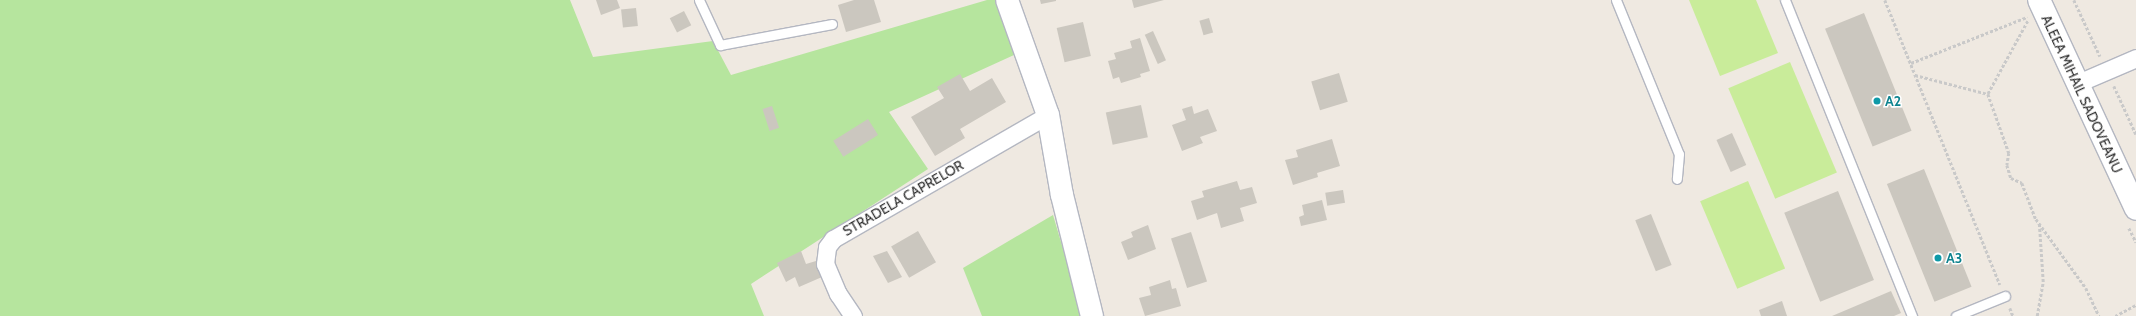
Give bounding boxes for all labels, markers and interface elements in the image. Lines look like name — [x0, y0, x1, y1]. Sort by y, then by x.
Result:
street label: ALEEA MIHAIL SADOVEANU — [2038, 12, 2126, 176]
place label: A2 — [1885, 93, 1901, 109]
marker: A2 — [1872, 96, 1882, 106]
street label: STRADELA CAPRELOR — [840, 157, 966, 239]
place label: A3 — [1946, 250, 1962, 266]
marker: A3 — [1933, 253, 1943, 263]

